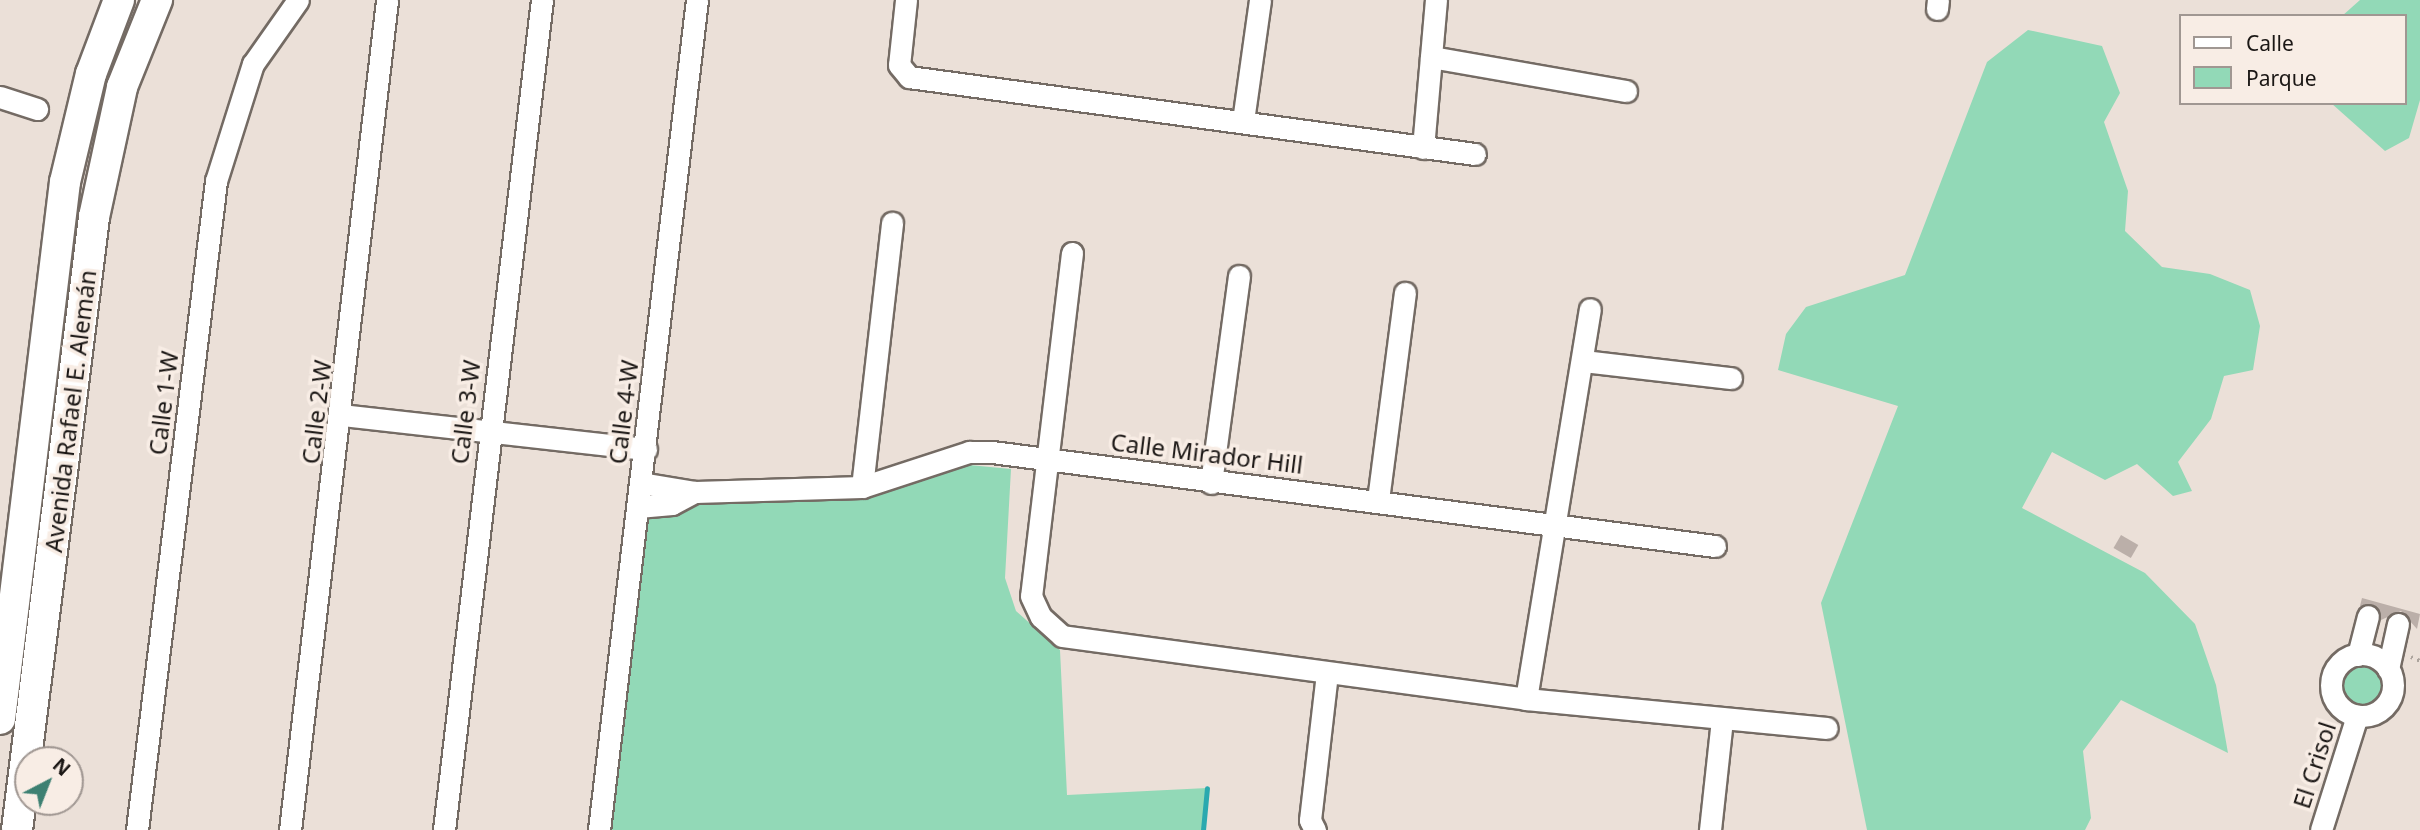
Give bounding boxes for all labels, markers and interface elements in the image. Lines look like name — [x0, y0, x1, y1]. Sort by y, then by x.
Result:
legend — [2178, 14, 2406, 105]
text: Calle — [2246, 29, 2294, 57]
text: Parque — [2246, 64, 2316, 92]
street label: Avenida Rafael E. Alemán — [38, 268, 102, 554]
street label: Calle 1-W — [142, 349, 184, 457]
street label: Calle 2-W — [295, 358, 337, 466]
street label: Calle 3-W — [444, 358, 486, 466]
street label: Calle 4-W — [602, 358, 644, 466]
street label: Calle Mirador Hill — [1109, 427, 1305, 479]
street label: El Crisol — [2287, 718, 2341, 812]
north arrow — [14, 746, 84, 816]
text: N — [47, 752, 76, 782]

